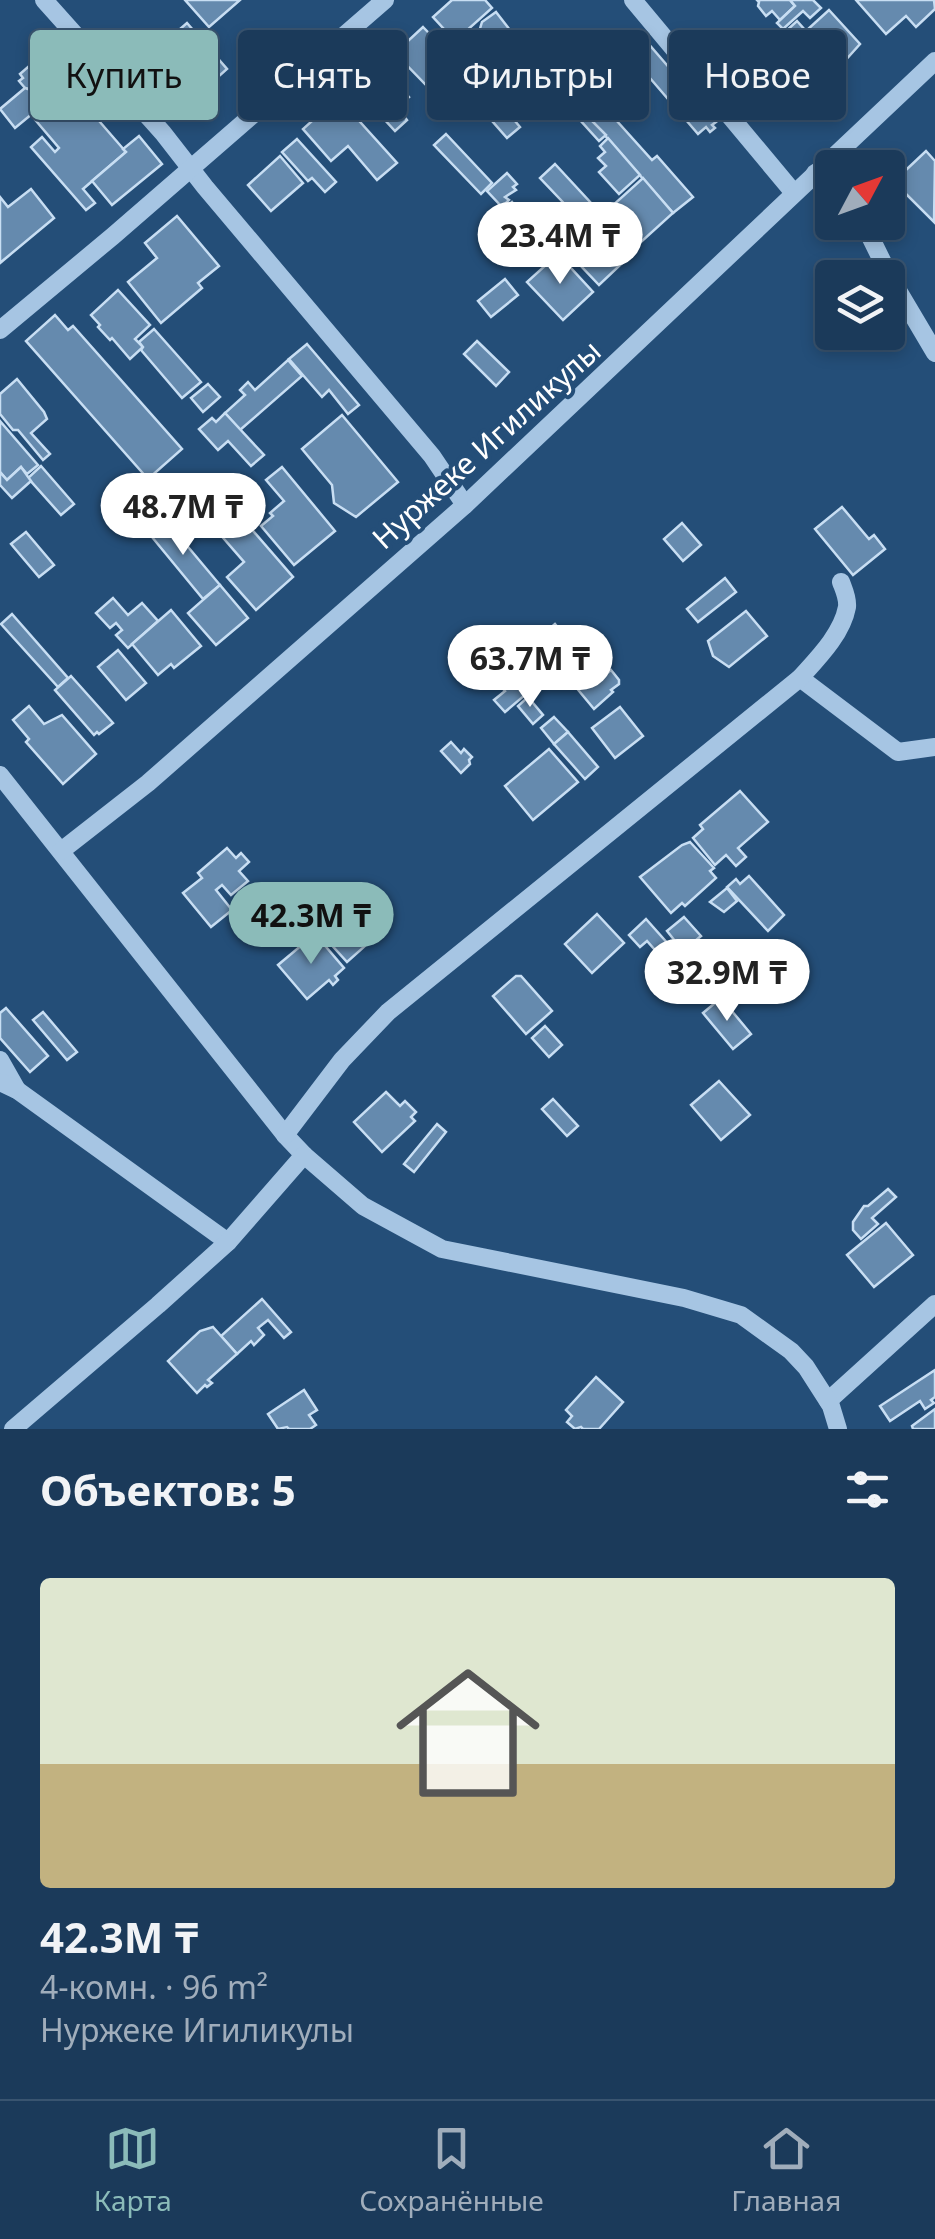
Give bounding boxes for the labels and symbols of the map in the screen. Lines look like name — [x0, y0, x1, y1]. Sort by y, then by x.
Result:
north arrow — [815, 150, 905, 240]
pin: 23.4M ₸ — [468, 202, 652, 287]
street label: Нуржеке Игиликулы — [363, 330, 609, 558]
pin: 48.7M ₸ — [91, 473, 275, 558]
pin: 63.7M ₸ — [438, 625, 622, 710]
pin: 42.3M ₸ — [219, 882, 403, 967]
pin: 32.9M ₸ — [635, 939, 819, 1024]

